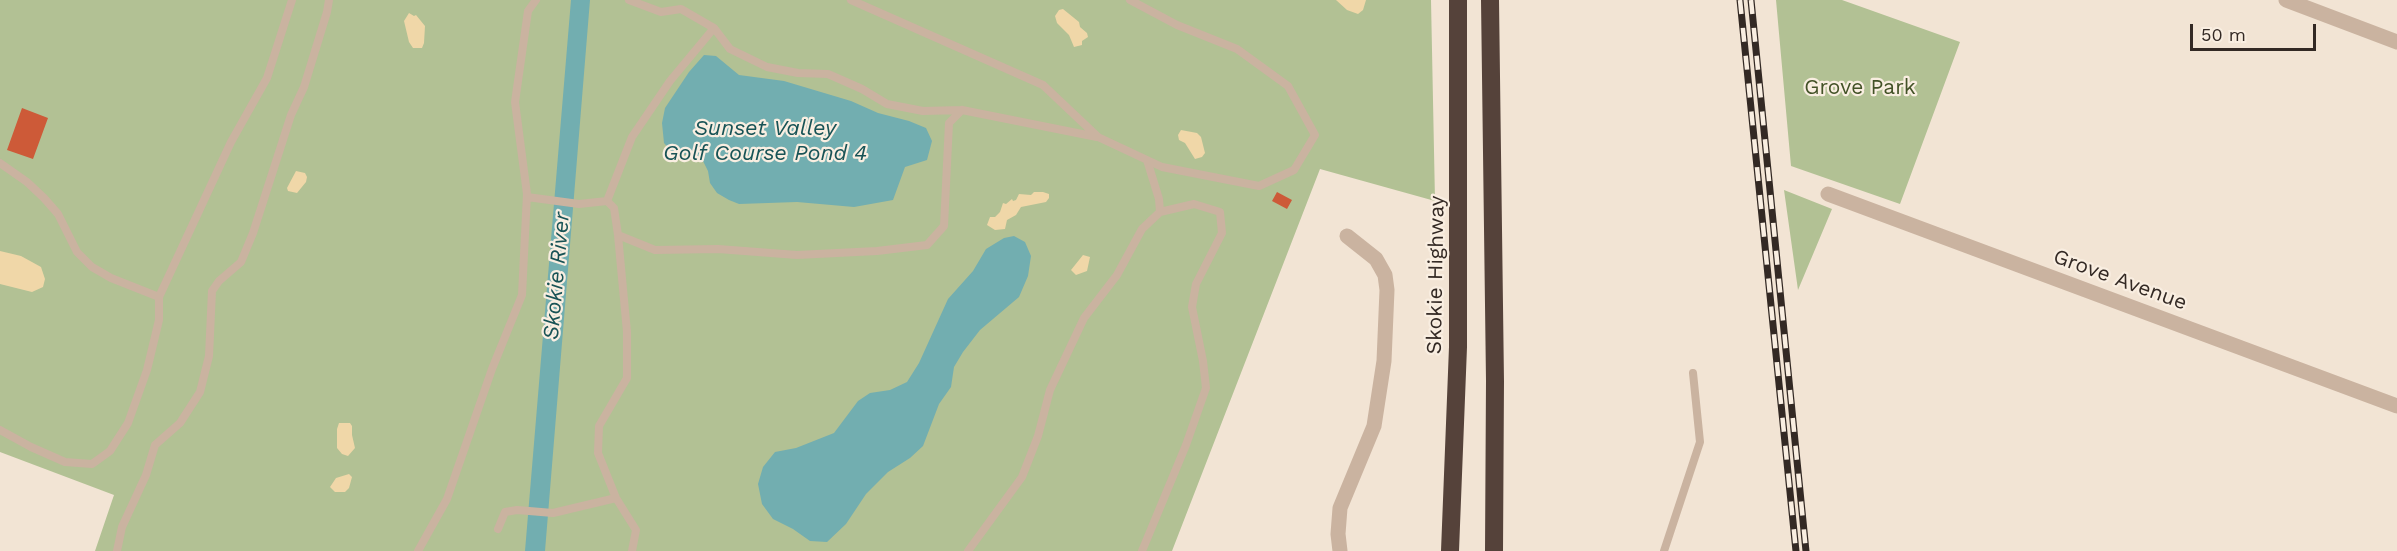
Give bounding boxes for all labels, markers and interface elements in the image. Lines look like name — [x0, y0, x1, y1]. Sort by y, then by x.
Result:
scale bar — [2193, 12, 2319, 50]
text: 50 m — [2201, 24, 2246, 45]
park label: Grove Park — [1804, 75, 1916, 101]
water label: Sunset Valley Golf Course Pond 4 — [663, 116, 867, 168]
street label: Skokie Highway — [1422, 195, 1450, 355]
water label: Skokie River — [538, 211, 576, 341]
street label: Grove Avenue — [2050, 244, 2190, 316]

